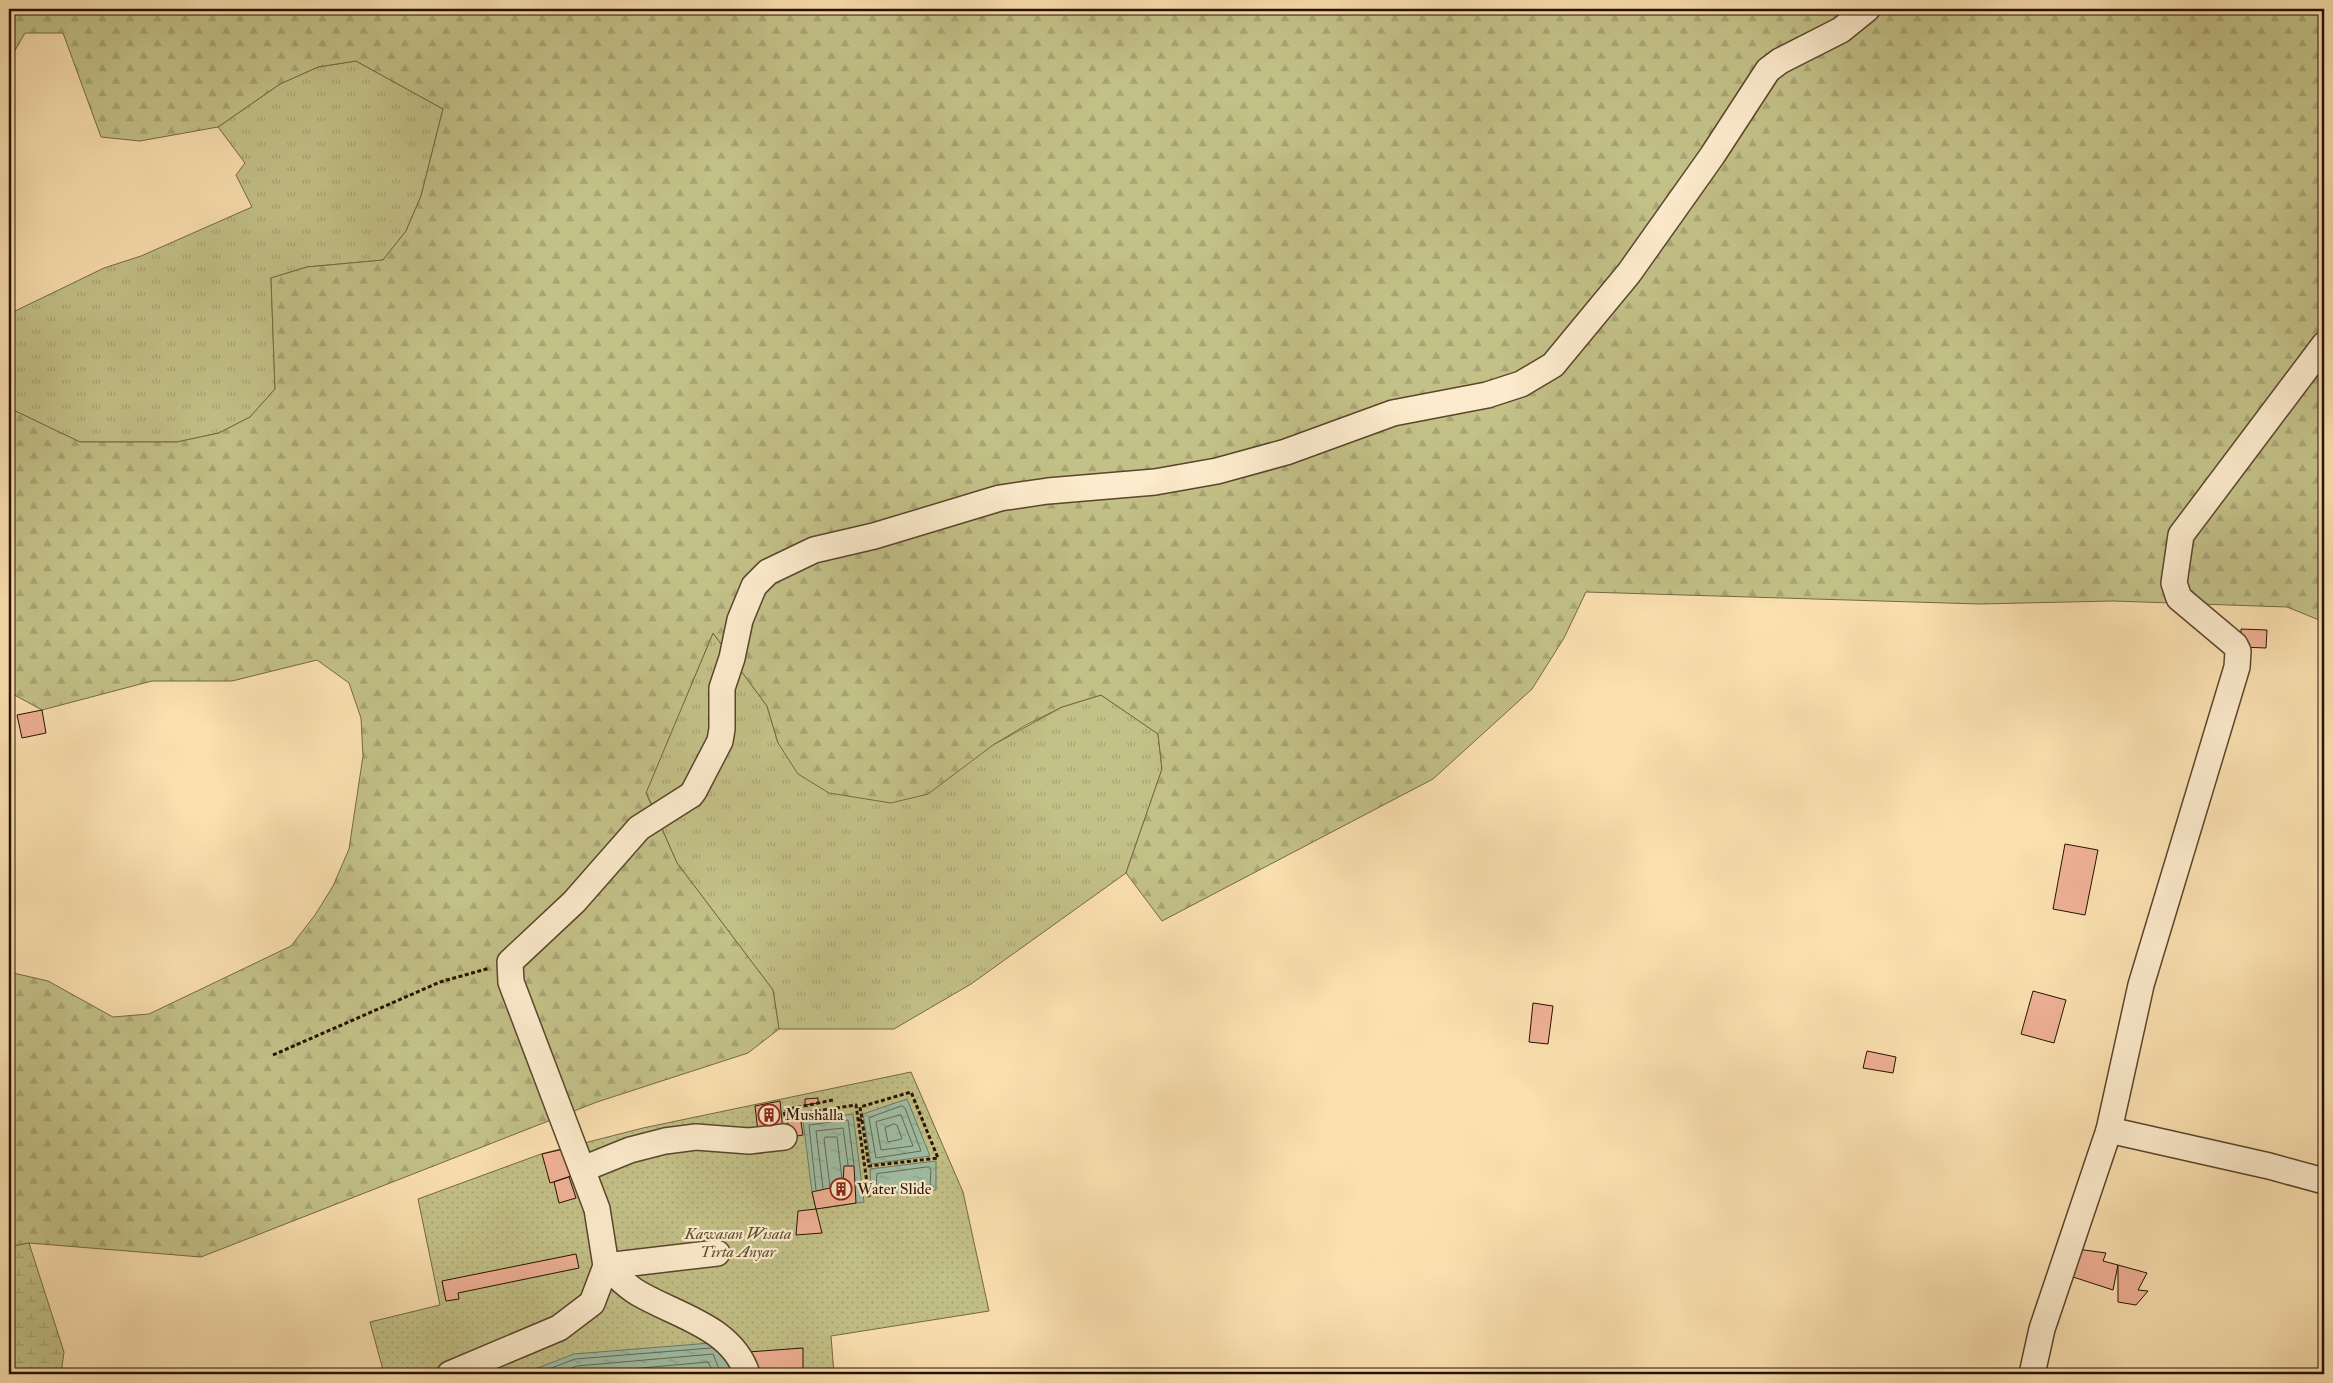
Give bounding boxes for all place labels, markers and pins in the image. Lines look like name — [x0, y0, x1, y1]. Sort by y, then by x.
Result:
building icon: Mushalla — [757, 1103, 781, 1127]
place label: Mushalla — [785, 1105, 844, 1125]
building icon: Water Slide — [829, 1177, 853, 1201]
place label: Water Slide — [856, 1179, 932, 1199]

